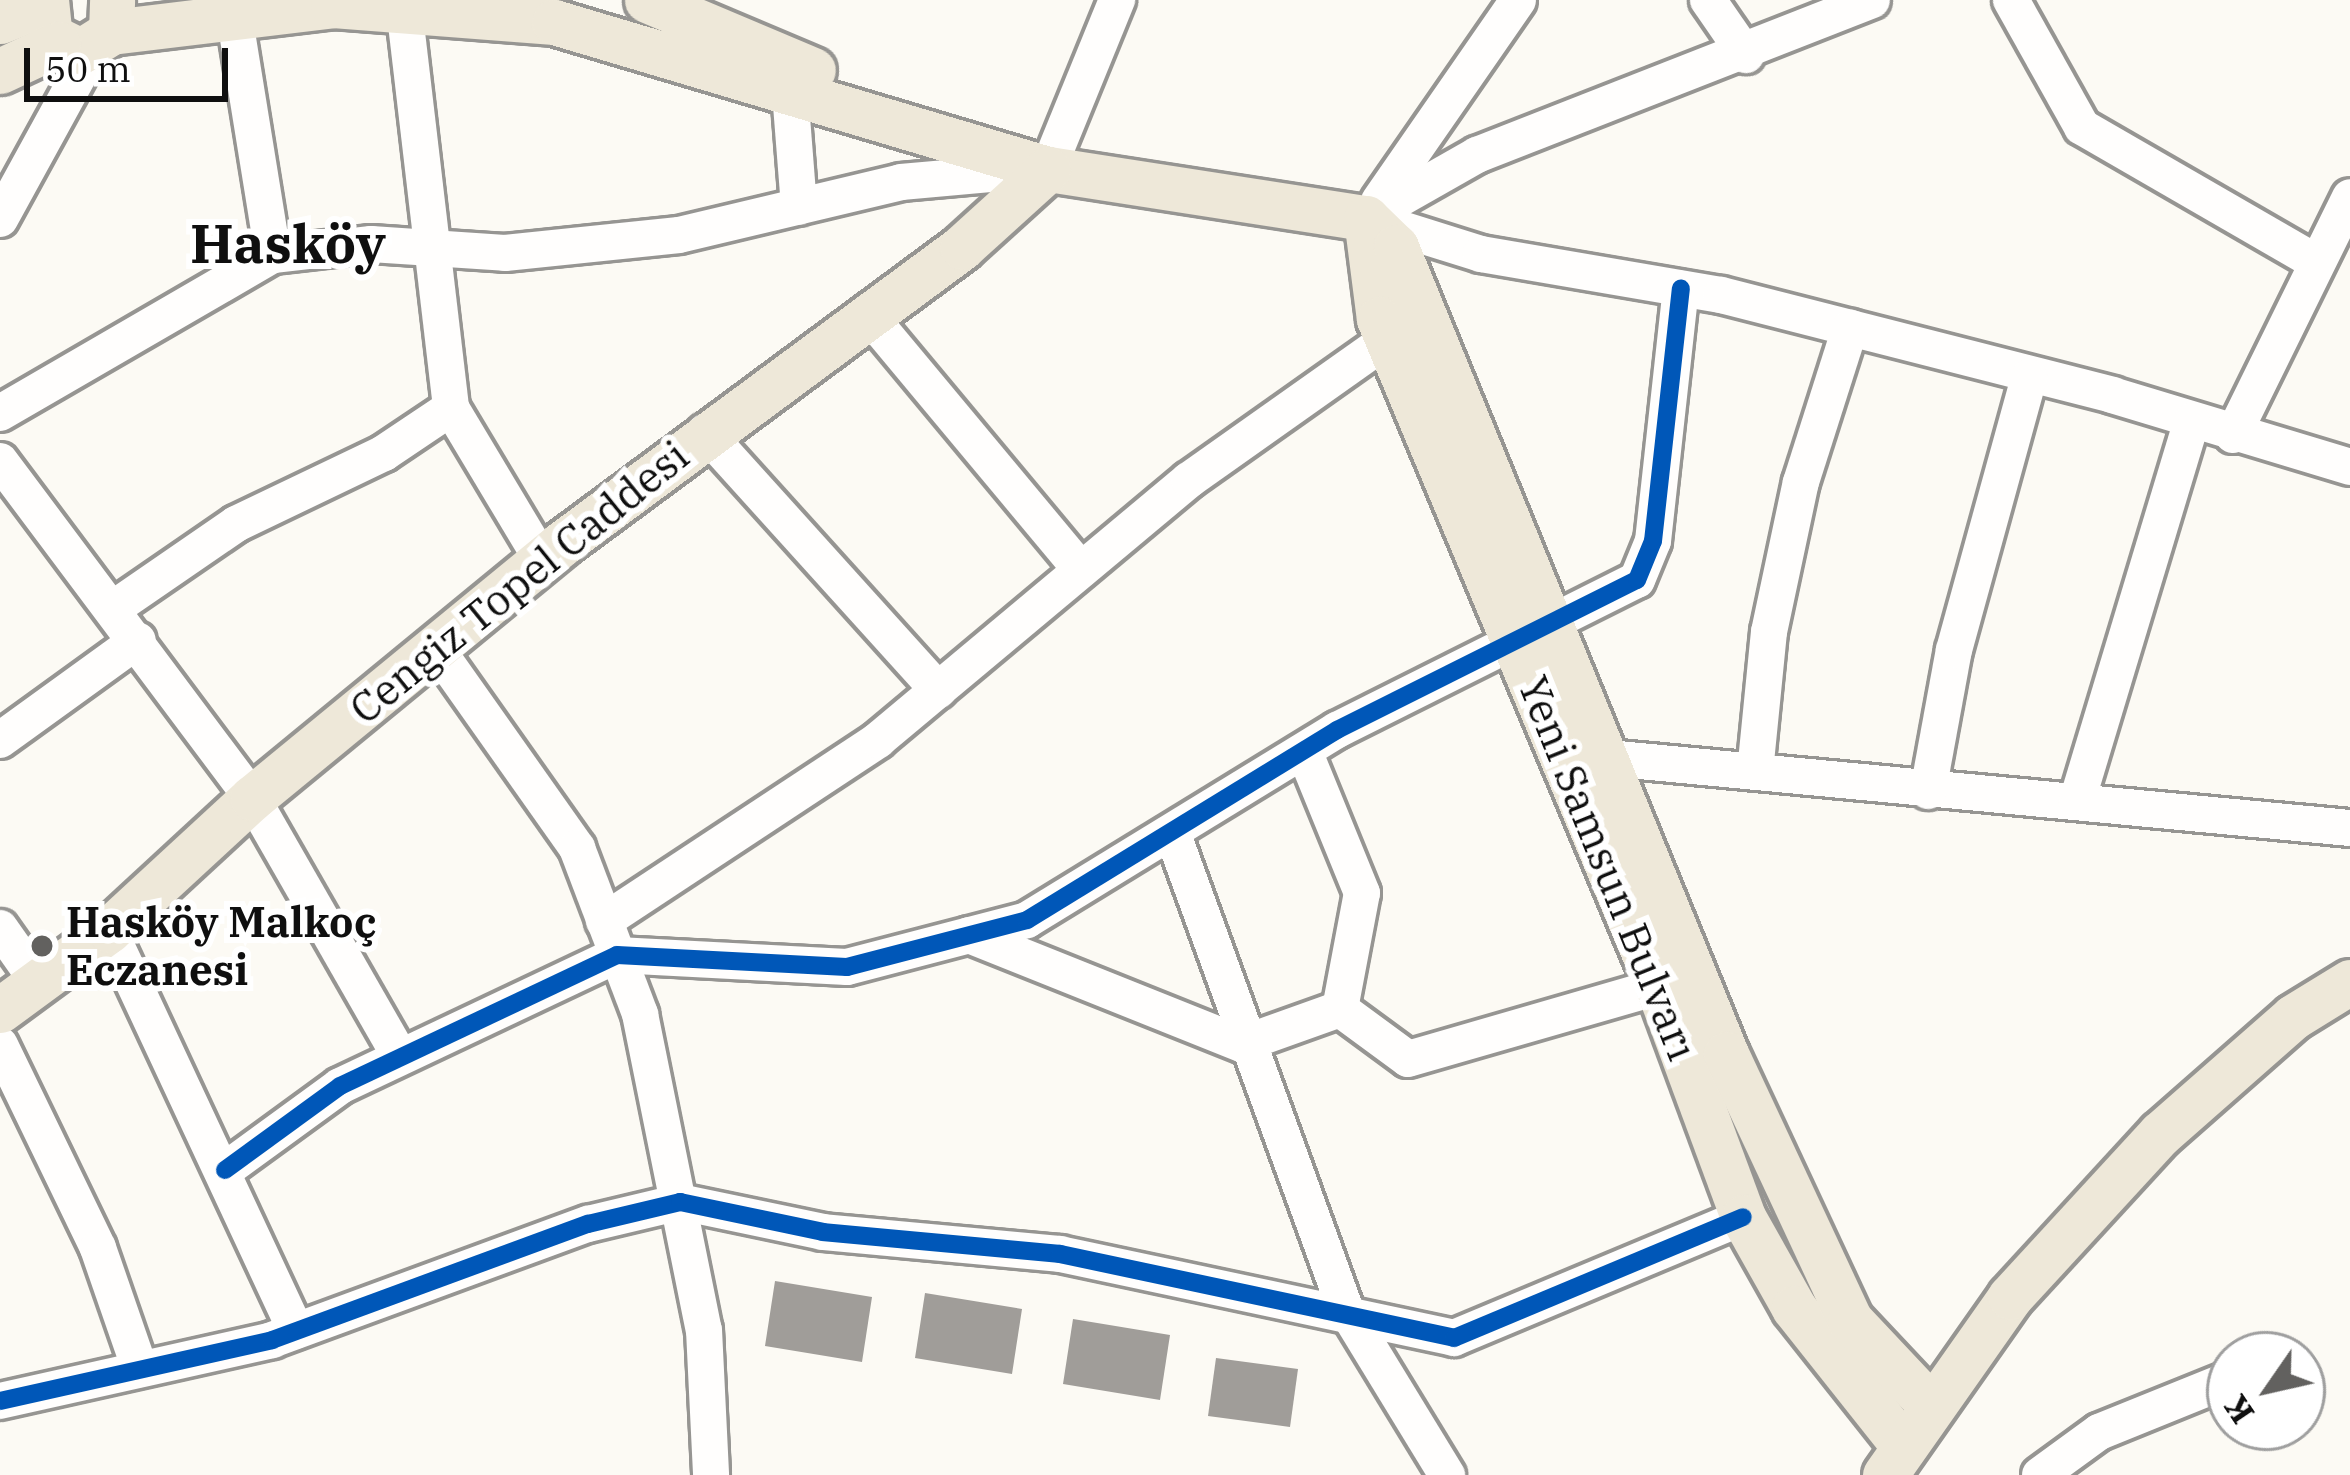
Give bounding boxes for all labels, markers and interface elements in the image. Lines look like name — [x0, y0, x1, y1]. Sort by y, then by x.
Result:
scale bar — [30, 24, 234, 98]
text: 50 m — [45, 45, 131, 92]
district label: Hasköy — [190, 211, 386, 275]
street label: Cengiz Topel Caddesi — [340, 430, 698, 734]
street label: Yeni Samsun Bulvarı — [1508, 669, 1708, 1067]
place label: Hasköy Malkoç Eczanesi — [66, 897, 376, 996]
marker: Hasköy Malkoç Eczanesi — [29, 933, 55, 959]
north arrow — [2206, 1331, 2326, 1451]
text: K — [2213, 1387, 2263, 1432]

